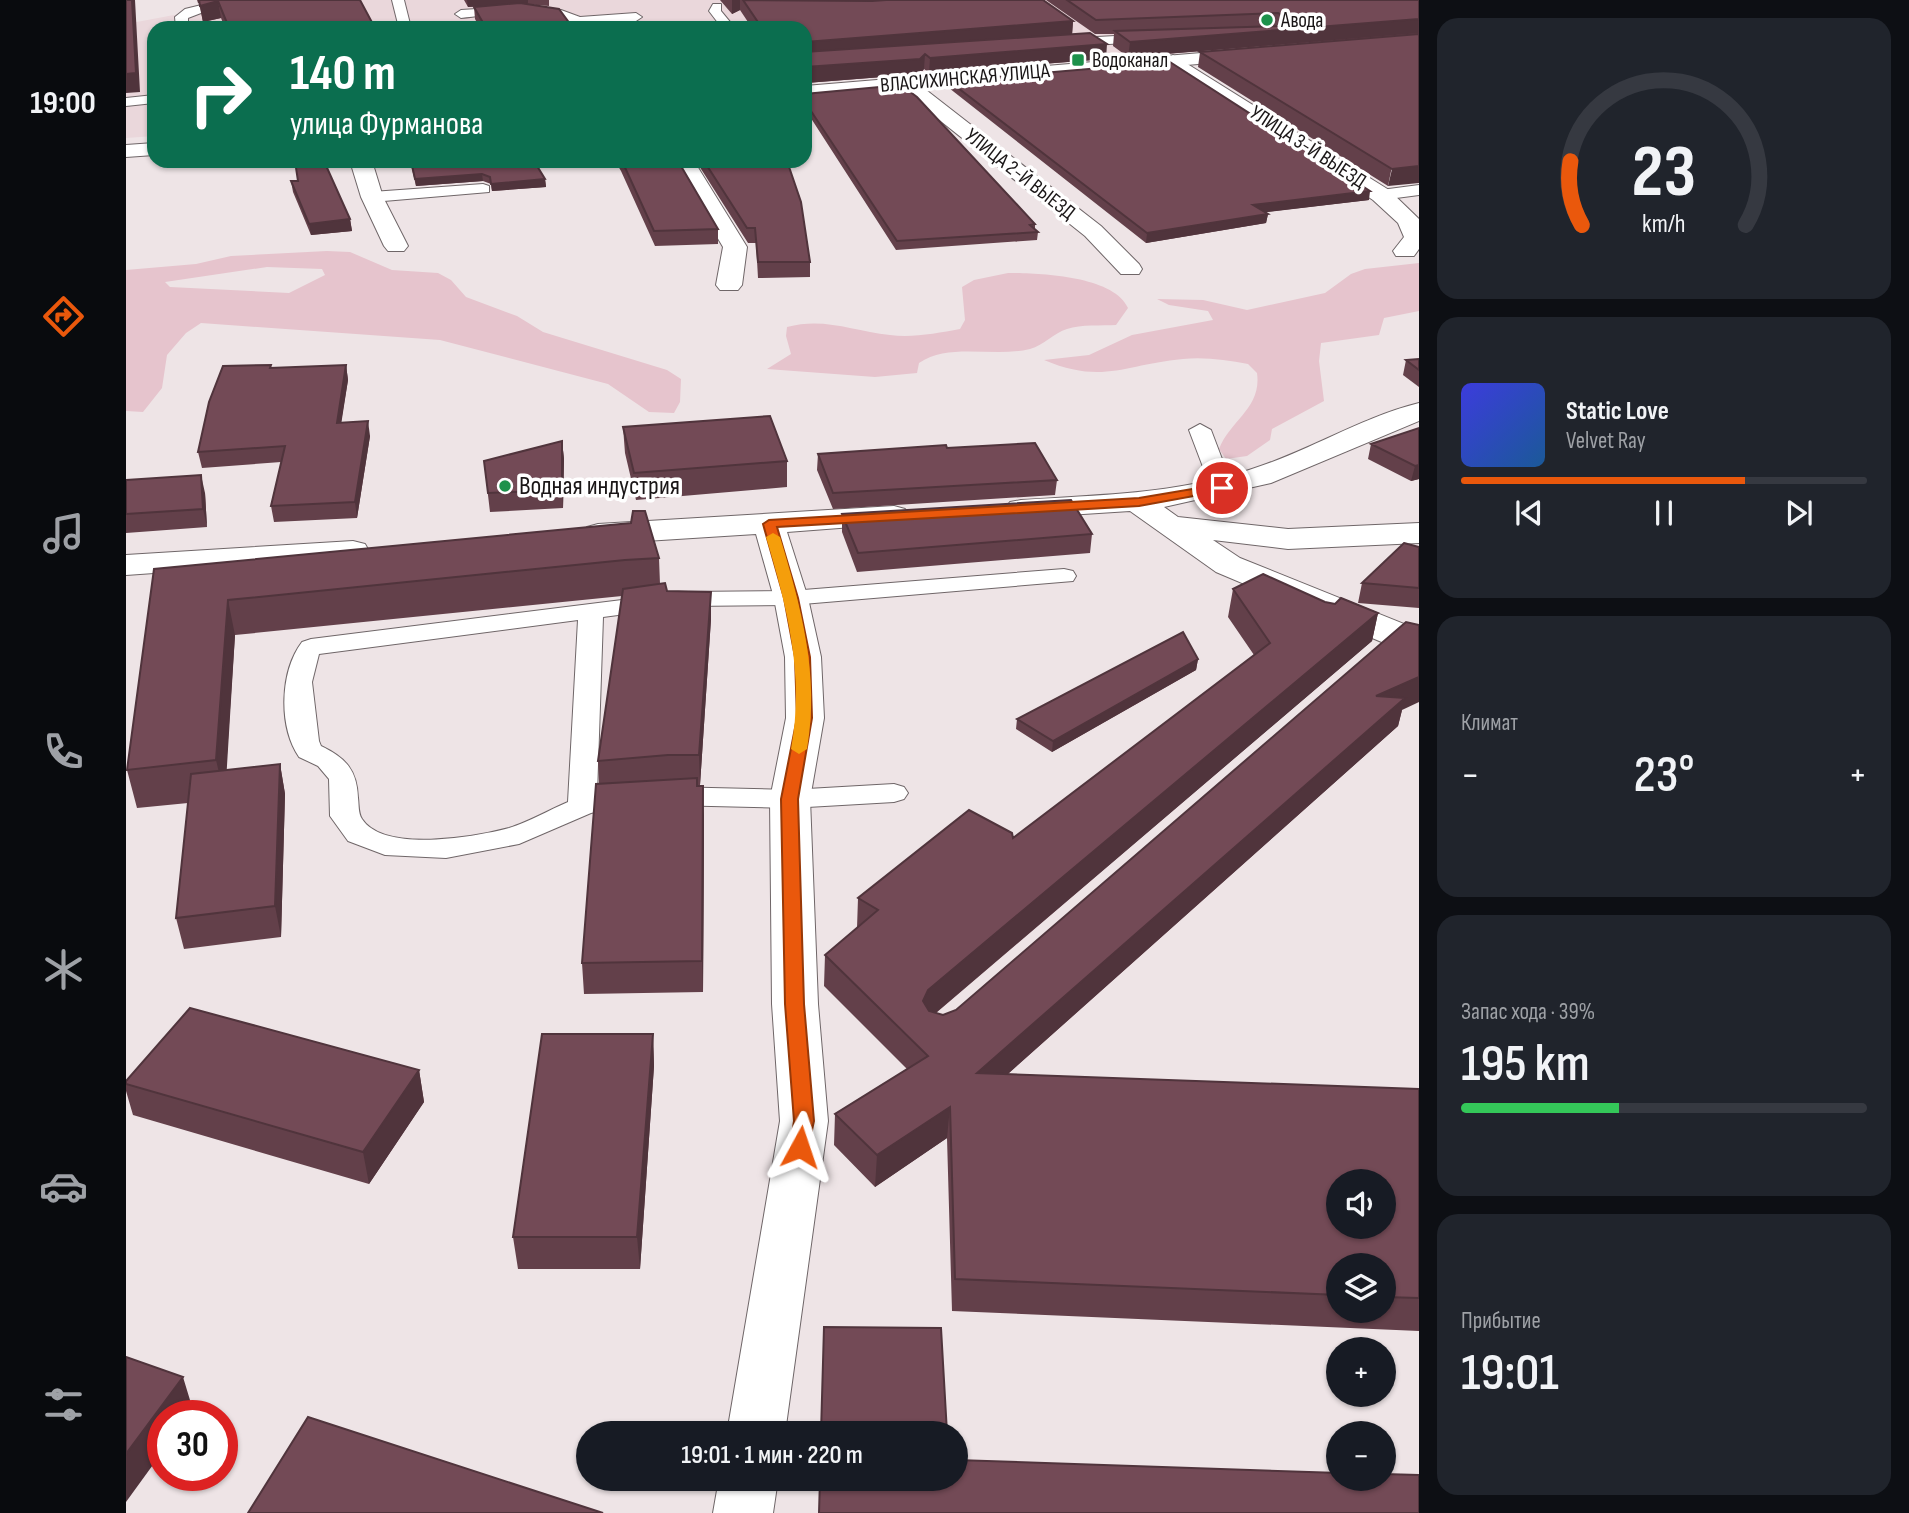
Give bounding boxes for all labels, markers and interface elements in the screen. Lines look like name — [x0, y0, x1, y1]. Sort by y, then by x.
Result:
place label: Авода — [1280, 8, 1323, 33]
marker: Авода — [1259, 12, 1275, 28]
text: 140 m — [290, 45, 396, 104]
place label: Водоканал — [1092, 48, 1168, 73]
icon: right — [175, 49, 266, 140]
marker: Водоканал — [1070, 52, 1086, 68]
street label: ВЛАСИХИНСКАЯ УЛИЦА — [879, 58, 1052, 98]
text: 19:00 — [30, 84, 96, 123]
street label: УЛИЦА 3-Й ВЫЕЗД — [1245, 100, 1371, 194]
text: улица Фурманова — [290, 105, 483, 144]
street label: УЛИЦА 2-Й ВЫЕЗД — [960, 123, 1080, 225]
text: 23 — [1632, 129, 1696, 217]
text: km/h — [1642, 208, 1686, 239]
icon: directions — [39, 292, 88, 341]
text: Static Love — [1566, 396, 1669, 427]
text: Velvet Ray — [1566, 427, 1646, 455]
pin — [1192, 458, 1252, 518]
icon: arrive — [1203, 469, 1241, 507]
place label: Водная индустрия — [519, 471, 680, 502]
marker: Водная индустрия — [497, 478, 513, 494]
icon: previous — [1510, 494, 1548, 532]
icon: pause — [1645, 494, 1683, 532]
icon: next — [1780, 494, 1818, 532]
icon: music — [39, 509, 88, 558]
text: Климат — [1461, 709, 1518, 737]
icon: phone — [39, 727, 88, 776]
text: 23° — [1634, 744, 1694, 807]
text: − — [1461, 753, 1480, 798]
text: + — [1848, 753, 1867, 798]
icon: climate — [39, 945, 88, 994]
text: Запас хода · 39% — [1461, 998, 1595, 1026]
text: 195 km — [1461, 1033, 1590, 1096]
position arrow — [763, 1110, 837, 1184]
icon: car — [39, 1162, 88, 1211]
map controls — [1326, 1169, 1396, 1491]
button: sound — [1326, 1169, 1396, 1239]
button: layers — [1326, 1253, 1396, 1323]
text: Прибытие — [1461, 1307, 1541, 1335]
button: + — [1326, 1337, 1396, 1407]
text: 19:01 — [1461, 1342, 1559, 1405]
icon: filters — [39, 1380, 88, 1429]
speed limit sign: 30 — [147, 1400, 238, 1491]
button: − — [1326, 1421, 1396, 1491]
text: 19:01 · 1 мин · 220 m — [681, 1440, 863, 1471]

